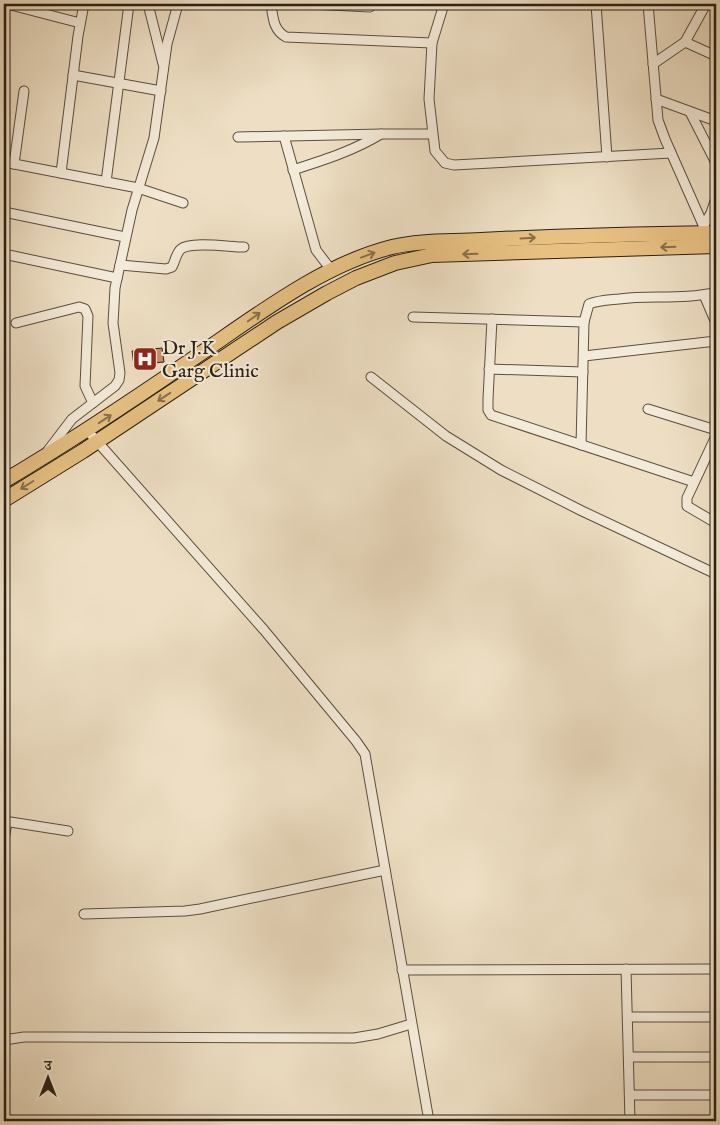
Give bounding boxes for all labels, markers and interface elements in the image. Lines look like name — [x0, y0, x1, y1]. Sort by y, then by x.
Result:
one-way arrow — [520, 233, 536, 242]
one-way arrow — [660, 243, 676, 252]
one-way arrow — [462, 249, 478, 259]
one-way arrow — [359, 250, 375, 259]
one-way arrow — [246, 312, 260, 322]
place label: Dr J.K Garg Clinic — [162, 336, 259, 384]
hospital icon: Dr J.K Garg Clinic — [132, 346, 158, 372]
one-way arrow — [157, 392, 171, 402]
one-way arrow — [97, 413, 111, 423]
one-way arrow — [21, 481, 35, 491]
north arrow — [22, 1052, 72, 1102]
text: उ — [43, 1057, 52, 1075]

